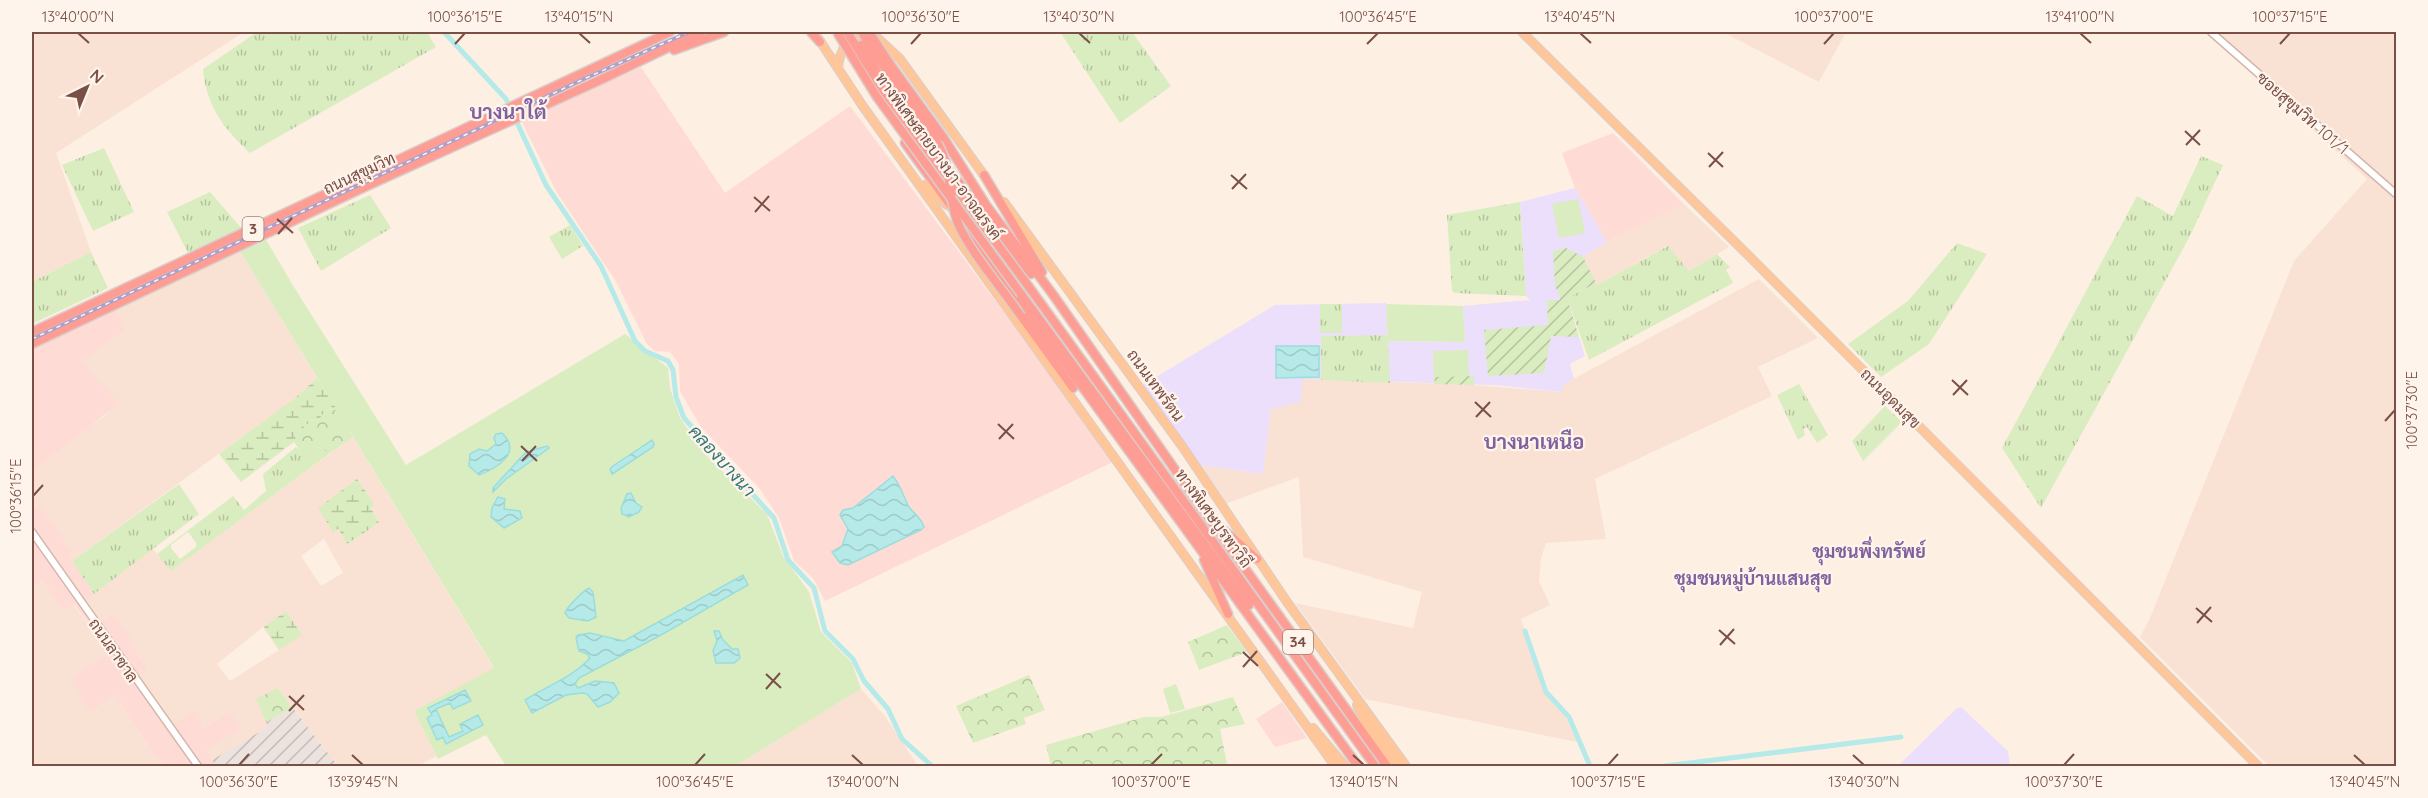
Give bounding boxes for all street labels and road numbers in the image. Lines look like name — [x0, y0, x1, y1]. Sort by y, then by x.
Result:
street label: ทางพิเศษสายบางนา-อาจณรงค์ — [871, 67, 1008, 244]
street label: ซอยสุขุมวิท 101/1 — [2251, 67, 2353, 160]
street label: ถนนสุขุมวิท — [320, 148, 399, 200]
road number: 3 — [242, 217, 264, 241]
street label: ถนนเทพรัตน — [1123, 345, 1189, 425]
street label: ถนนอุดมสุข — [1855, 364, 1925, 434]
street label: ทางพิเศษบูรพาวิถี — [1170, 464, 1257, 573]
street label: ถนนลาซาล — [85, 614, 143, 686]
road number: 34 — [1283, 630, 1313, 654]

